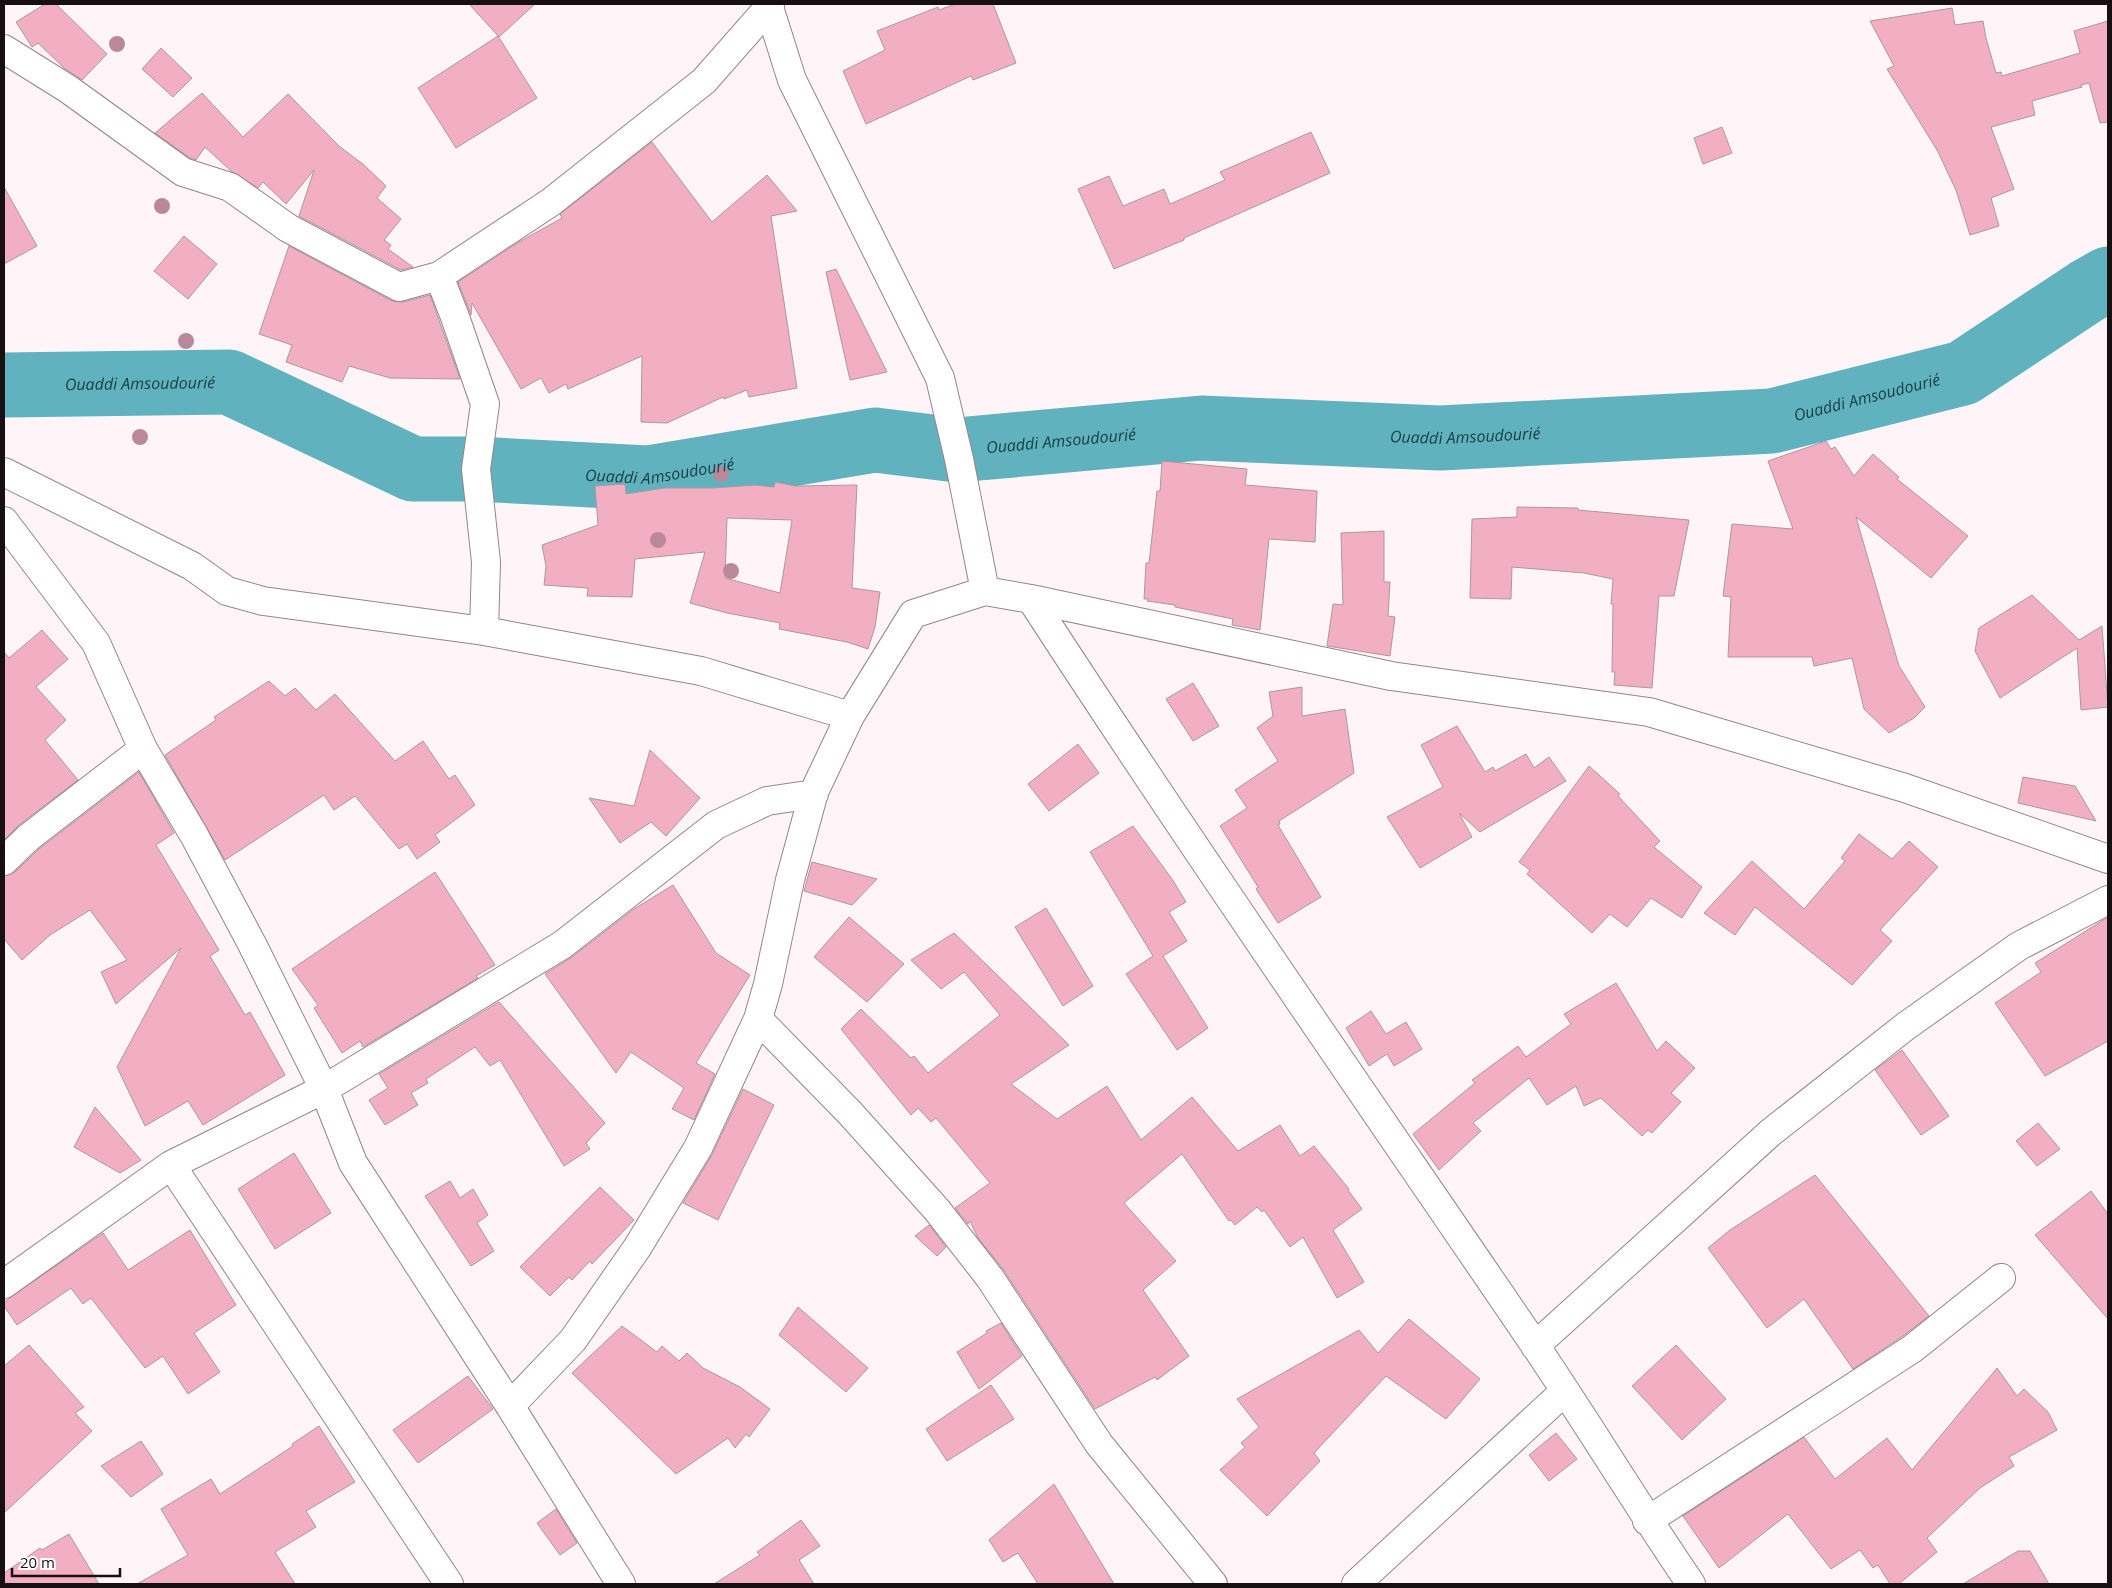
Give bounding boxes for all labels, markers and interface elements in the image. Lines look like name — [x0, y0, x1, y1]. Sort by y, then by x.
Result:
water label: Ouaddi Amsoudourié — [1791, 368, 1943, 426]
water label: Ouaddi Amsoudourié — [65, 371, 215, 395]
water label: Ouaddi Amsoudourié — [1390, 422, 1541, 449]
water label: Ouaddi Amsoudourié — [985, 423, 1137, 458]
water label: Ouaddi Amsoudourié — [585, 453, 736, 489]
scale bar — [12, 1546, 120, 1578]
text: 20 m — [20, 1552, 55, 1572]

